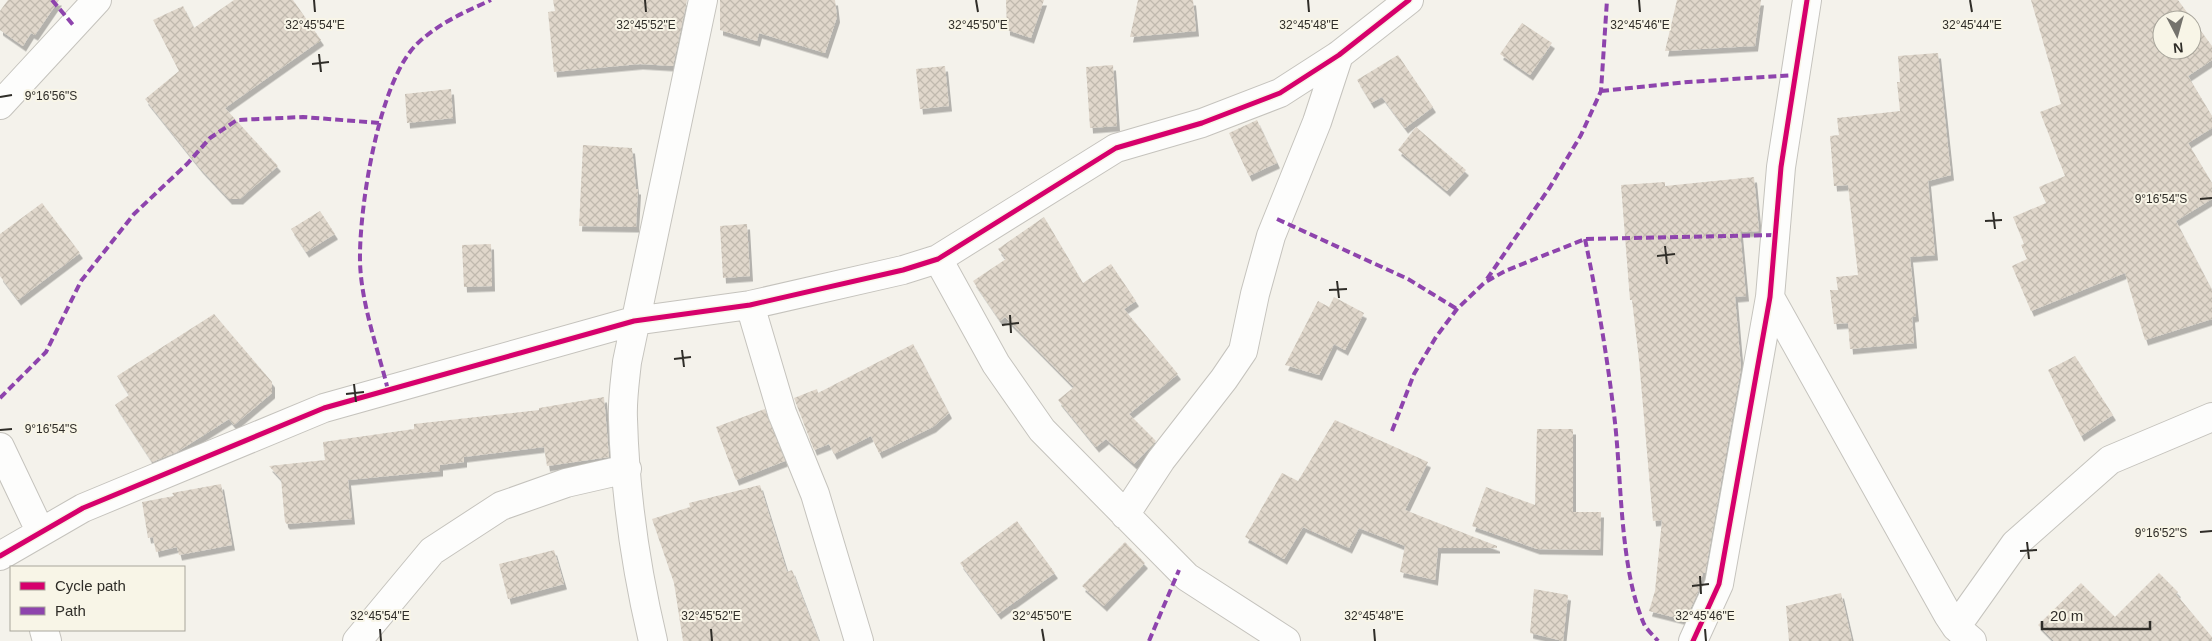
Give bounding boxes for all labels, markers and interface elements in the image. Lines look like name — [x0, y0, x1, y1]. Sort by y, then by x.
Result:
north arrow — [2152, 10, 2202, 60]
text: 32°45'54"E — [285, 18, 345, 32]
text: 32°45'52"E — [616, 18, 676, 32]
text: 32°45'50"E — [948, 18, 1008, 32]
text: 32°45'48"E — [1279, 18, 1339, 32]
text: 32°45'46"E — [1610, 18, 1670, 32]
text: 32°45'44"E — [1942, 18, 2002, 32]
text: N — [2172, 39, 2184, 56]
text: 9°16'56"S — [25, 89, 77, 103]
text: 9°16'54"S — [2135, 192, 2187, 206]
text: 9°16'54"S — [25, 422, 77, 436]
text: 9°16'52"S — [2135, 526, 2187, 540]
legend — [10, 566, 185, 631]
text: Cycle path — [55, 577, 126, 594]
scale bar — [2042, 598, 2150, 630]
text: Path — [55, 602, 86, 619]
text: 20 m — [2050, 607, 2083, 624]
text: 32°45'54"E — [350, 609, 410, 623]
text: 32°45'52"E — [681, 609, 741, 623]
text: 32°45'50"E — [1012, 609, 1072, 623]
text: 32°45'48"E — [1344, 609, 1404, 623]
text: 32°45'46"E — [1675, 609, 1735, 623]

